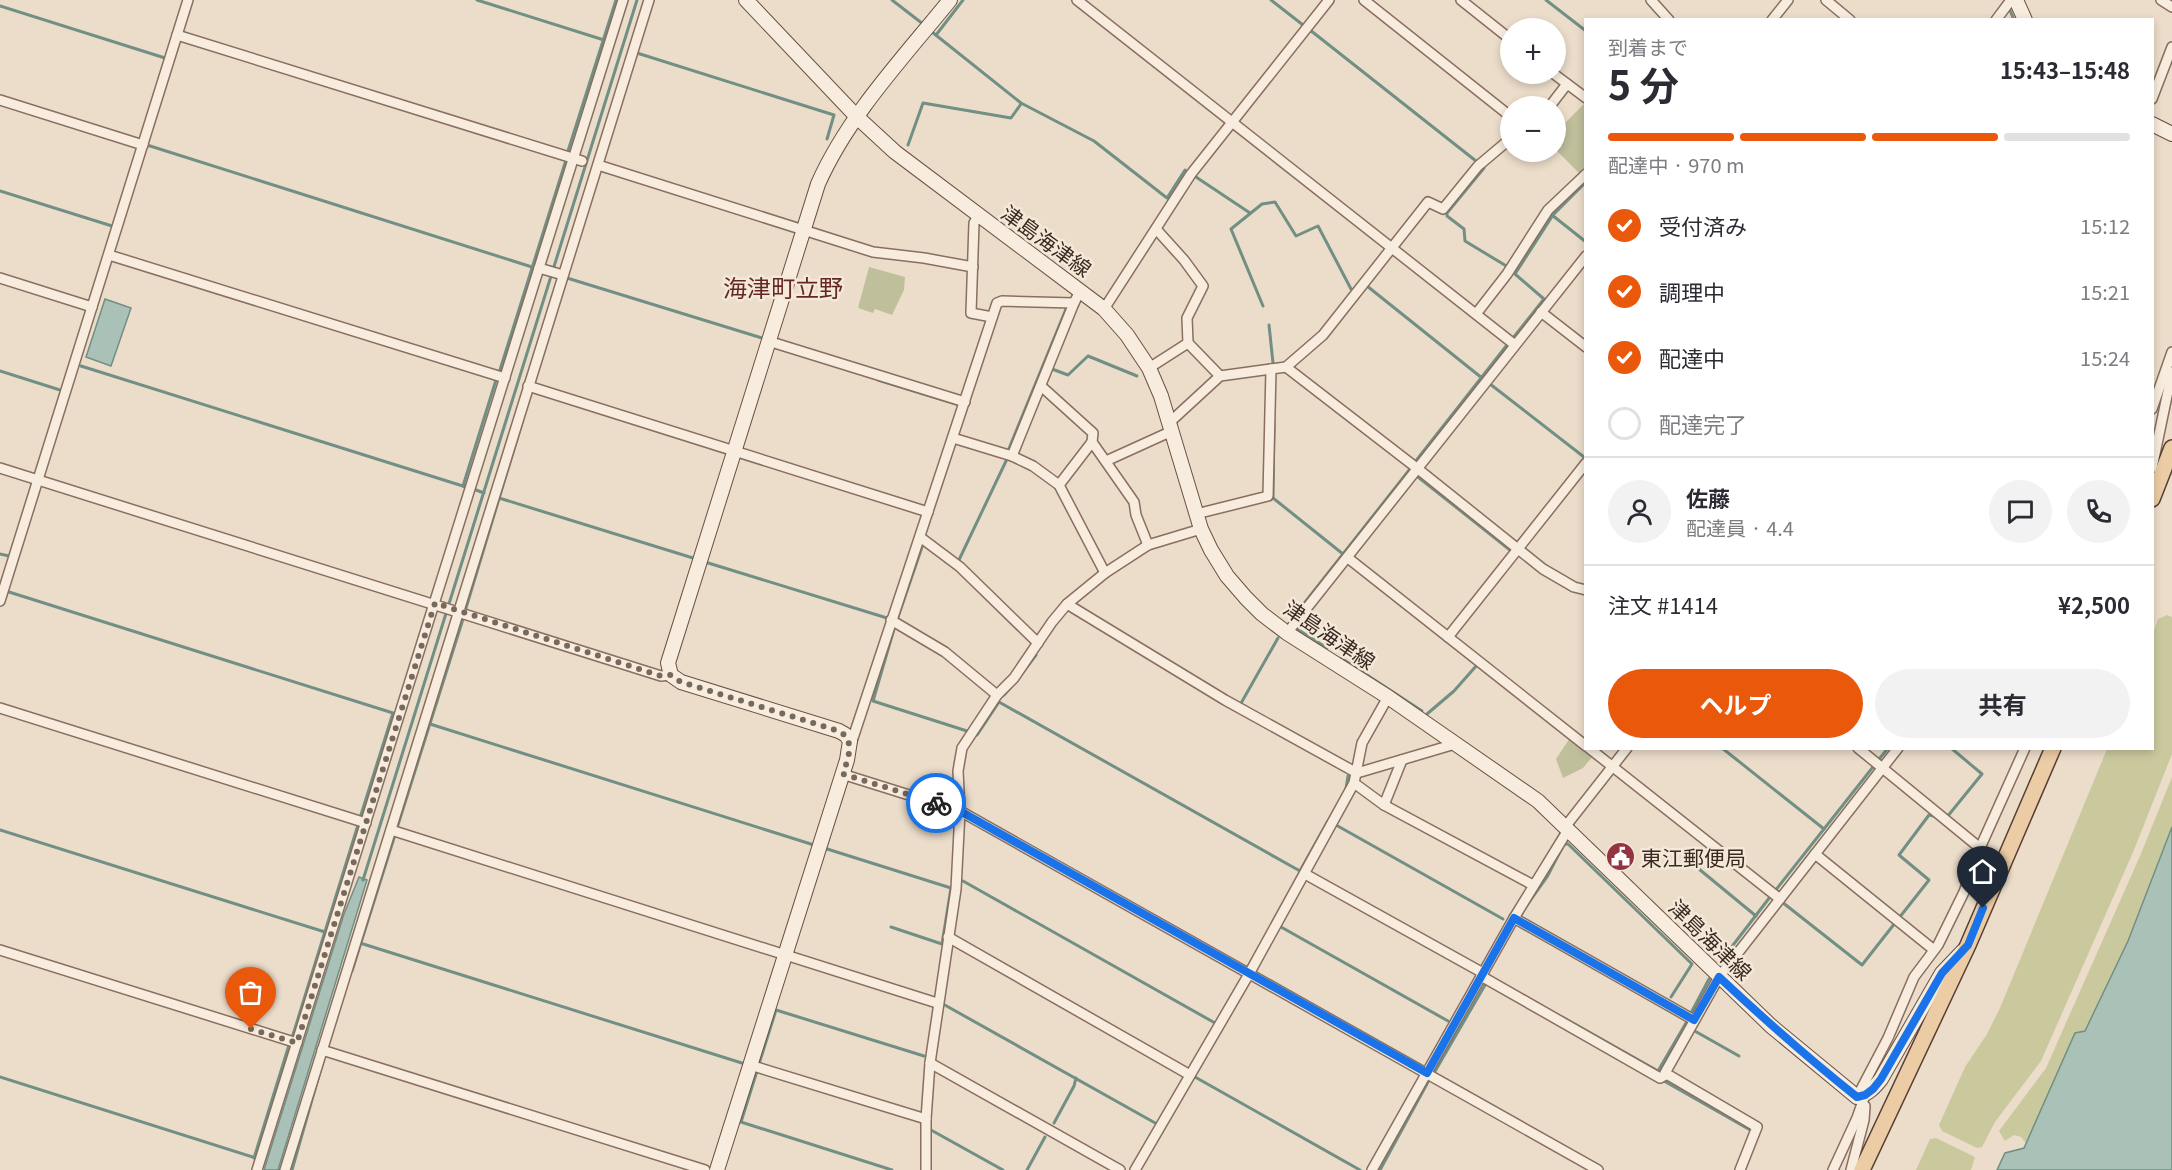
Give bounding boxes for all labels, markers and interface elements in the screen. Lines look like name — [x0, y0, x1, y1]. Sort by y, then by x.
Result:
map controls — [1500, 18, 1566, 162]
button: + — [1500, 18, 1566, 84]
text: 到着まで — [1608, 32, 1688, 61]
text: 15:43–15:48 — [2000, 53, 2130, 85]
text: 5 分 — [1608, 55, 1679, 111]
button: − — [1500, 96, 1566, 162]
text: 配達中 · 970 m — [1608, 150, 1744, 179]
street label: 津島海津線 — [996, 197, 1098, 283]
icon: check — [1608, 209, 1641, 242]
text: 受付済み — [1659, 209, 1747, 241]
text: 15:12 — [2080, 211, 2130, 240]
district label: 海津町立野 — [723, 269, 843, 304]
icon: check — [1608, 275, 1641, 308]
text: 調理中 — [1659, 275, 1725, 307]
text: 15:21 — [2080, 277, 2130, 306]
icon: check — [1608, 341, 1641, 374]
text: 配達中 — [1659, 341, 1725, 373]
text: 15:24 — [2080, 343, 2130, 372]
text: 配達完了 — [1659, 407, 1747, 439]
button: person — [1608, 480, 1671, 543]
button: chat — [1989, 480, 2052, 543]
button: phone — [2067, 480, 2130, 543]
text: 佐藤 — [1686, 481, 1730, 513]
text: 配達員 · 4.4 — [1686, 513, 1794, 542]
text: 注文 #1414 — [1608, 588, 1718, 620]
text: ¥2,500 — [2058, 588, 2130, 620]
street label: 津島海津線 — [1278, 592, 1382, 676]
button: ヘルプ — [1608, 669, 1863, 738]
button: 共有 — [1875, 669, 2130, 738]
courier — [906, 773, 966, 833]
icon: bike — [920, 787, 953, 820]
public building icon: 東江郵便局 — [1604, 841, 1636, 873]
place label: 東江郵便局 — [1641, 842, 1746, 872]
pin — [1957, 846, 2008, 908]
icon: home — [1966, 855, 1999, 888]
street label: 津島海津線 — [1663, 892, 1759, 986]
pin — [225, 967, 276, 1029]
icon: bag — [234, 976, 267, 1009]

